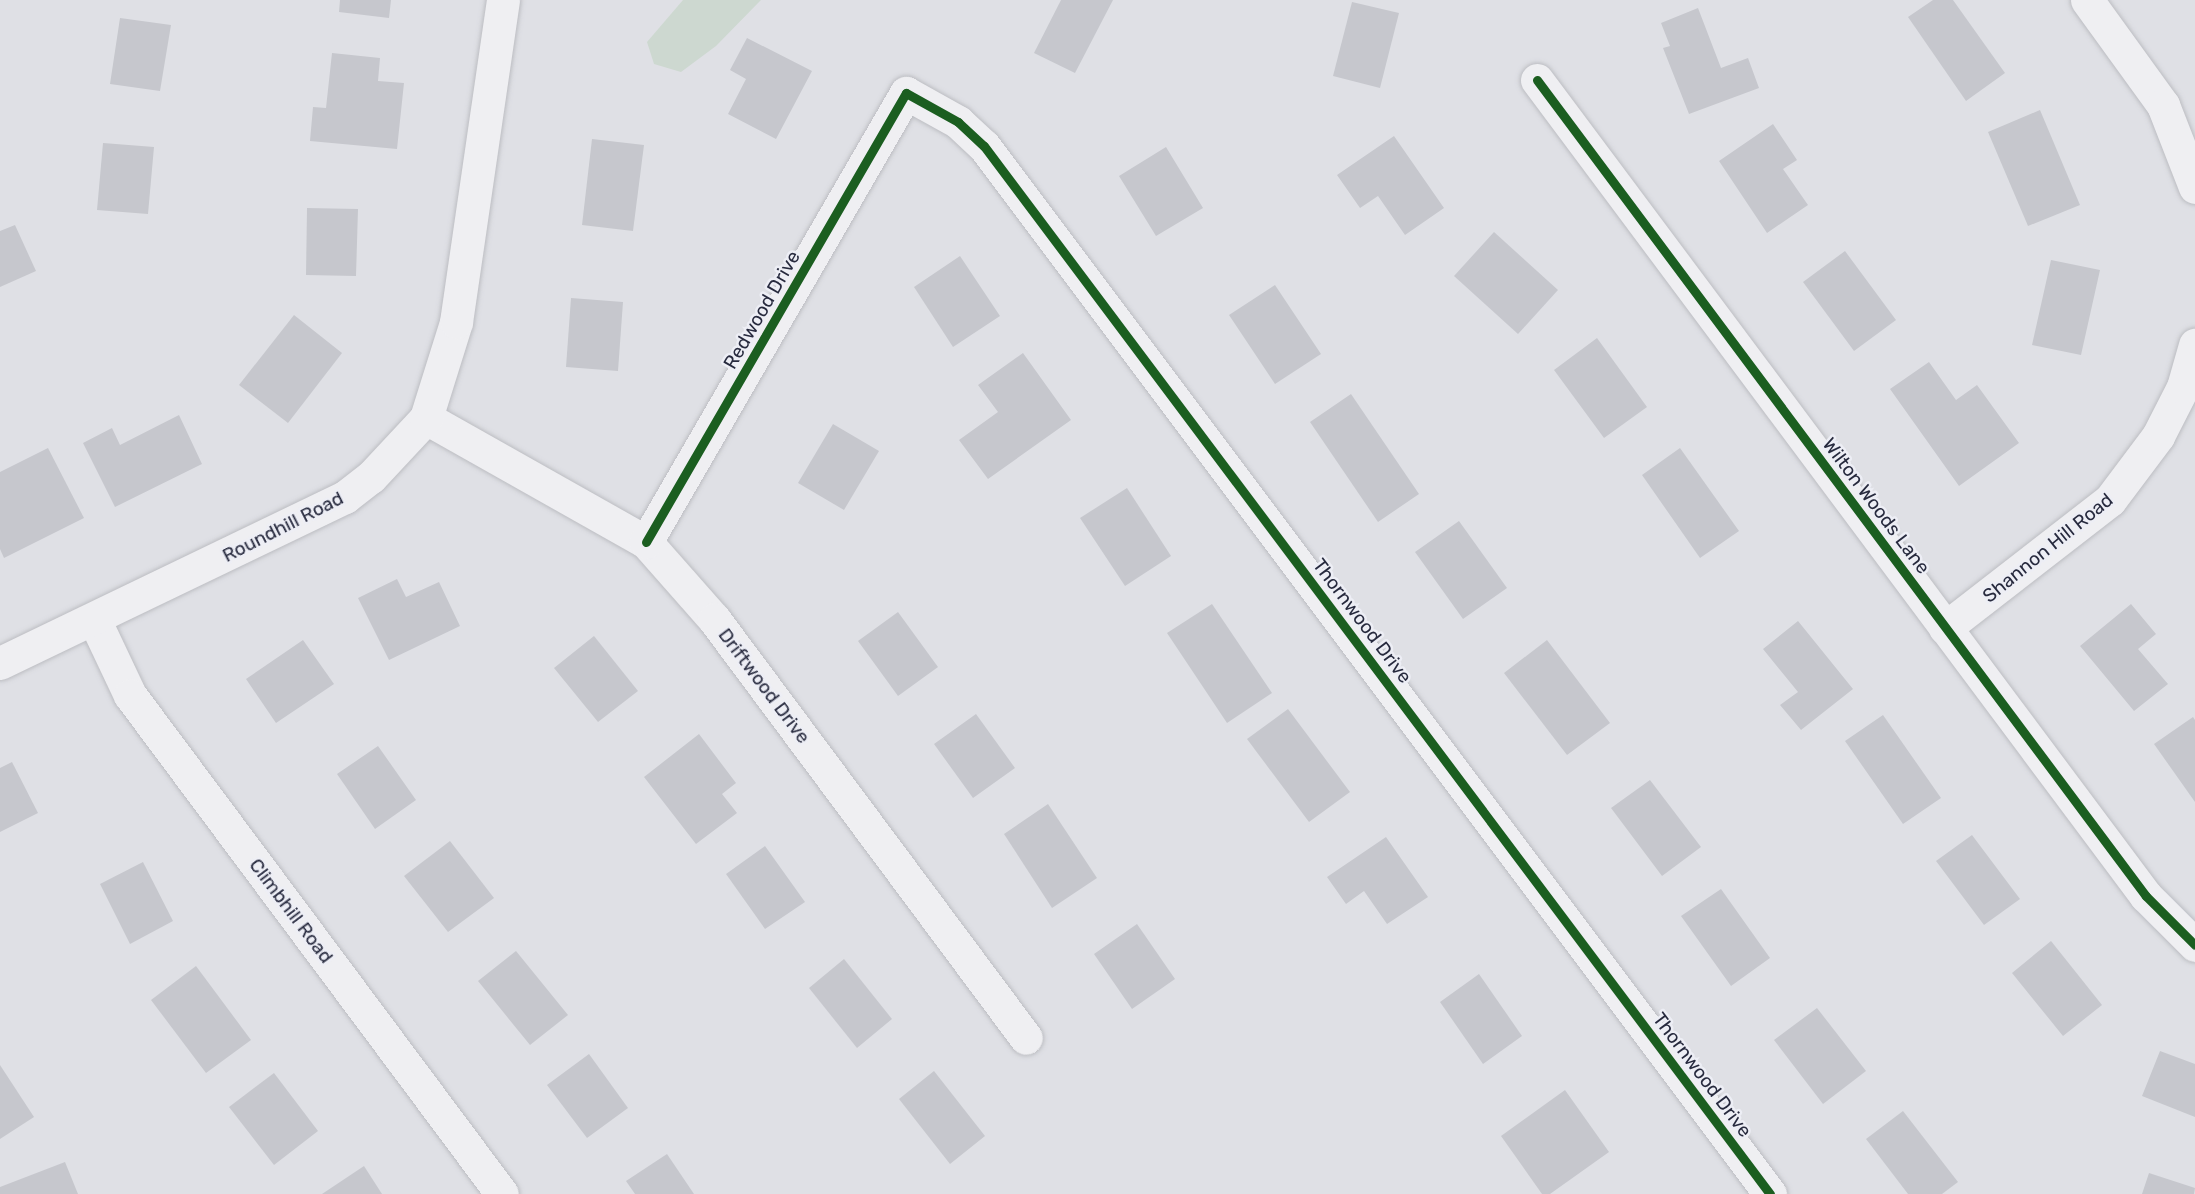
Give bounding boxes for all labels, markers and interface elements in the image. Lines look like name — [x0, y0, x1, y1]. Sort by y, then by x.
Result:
street label: Redwood Drive — [719, 247, 805, 373]
street label: Wilton Woods Lane — [1817, 433, 1935, 579]
street label: Roundhill Road — [219, 487, 347, 567]
street label: Shannon Hill Road — [1978, 488, 2118, 608]
street label: Thornwood Drive — [1308, 554, 1416, 688]
street label: Driftwood Drive — [713, 624, 815, 748]
street label: Climbhill Road — [244, 854, 338, 968]
street label: Thornwood Drive — [1648, 1008, 1756, 1142]

